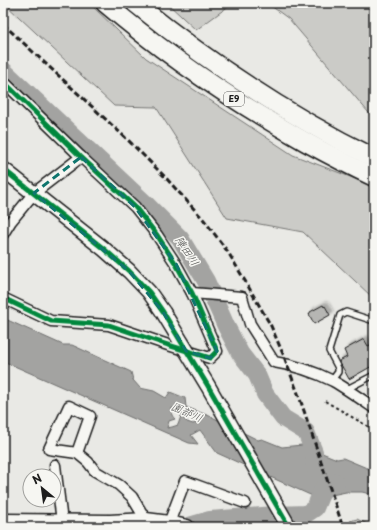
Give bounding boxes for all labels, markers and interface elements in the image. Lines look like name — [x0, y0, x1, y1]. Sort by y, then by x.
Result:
road number: E9 — [224, 92, 244, 106]
water label: 陣田川 — [171, 232, 204, 269]
water label: 園部川 — [169, 397, 206, 426]
north arrow — [22, 468, 62, 508]
text: N — [29, 469, 45, 488]

